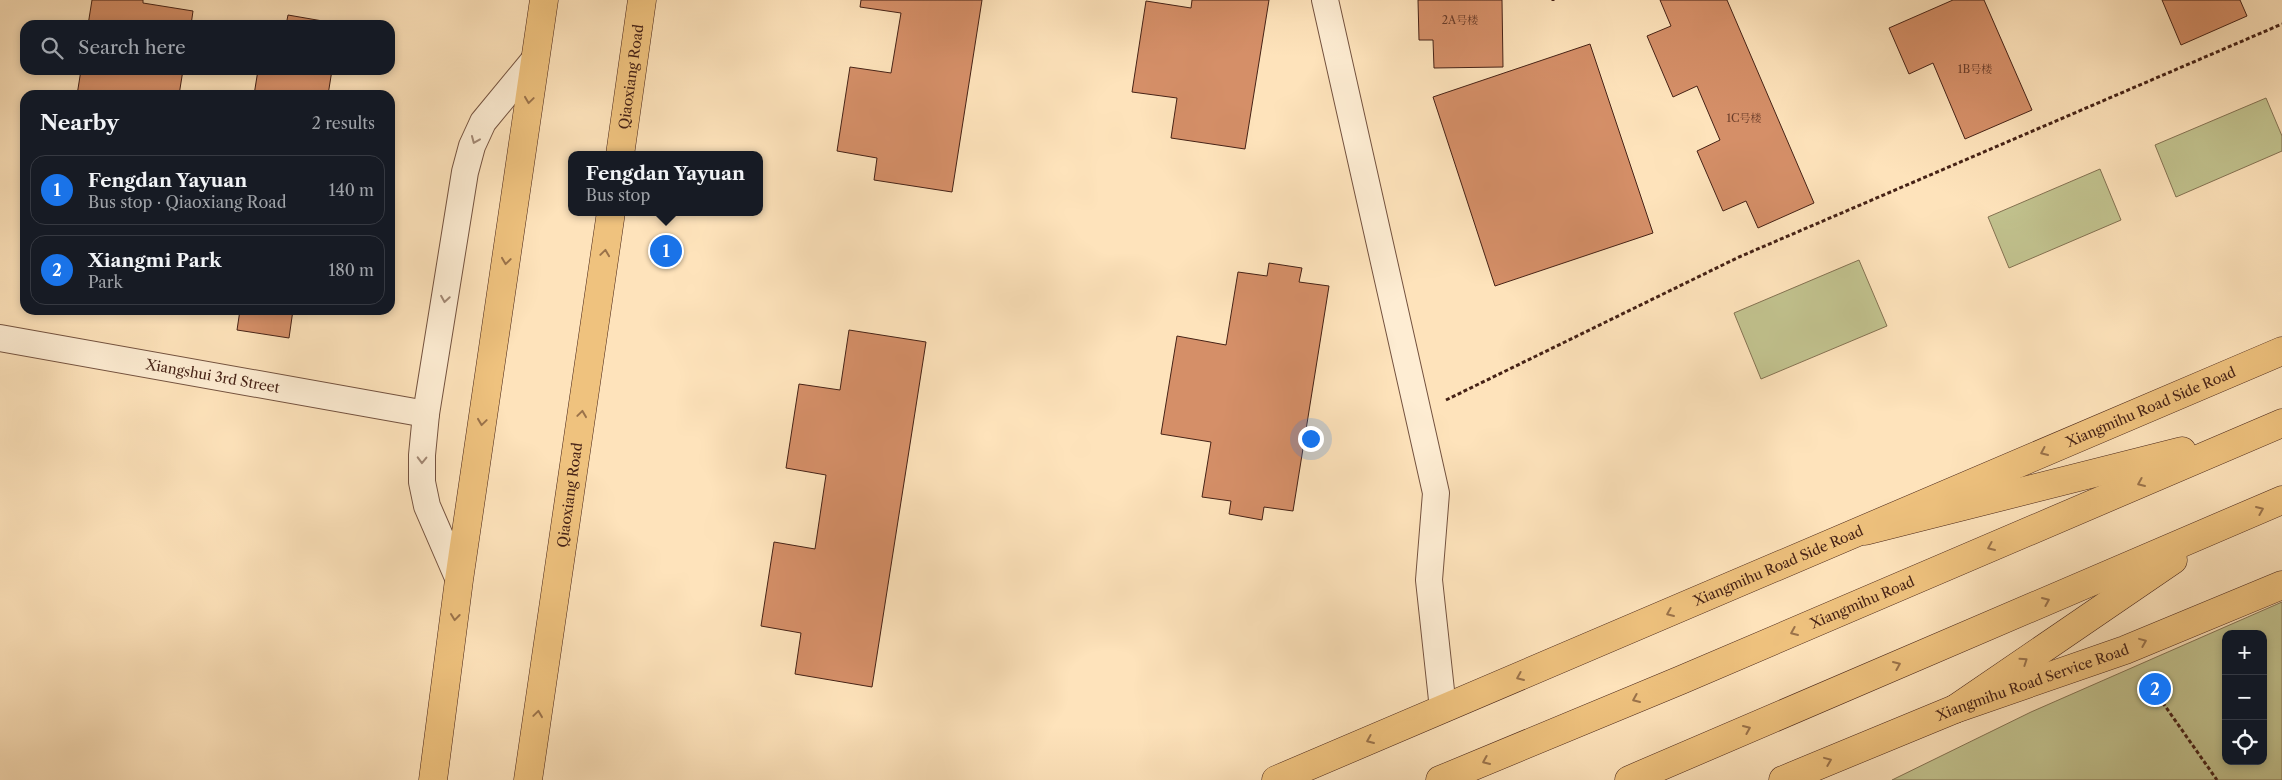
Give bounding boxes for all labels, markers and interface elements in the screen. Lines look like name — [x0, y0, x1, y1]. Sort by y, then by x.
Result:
house number: 2A号楼 — [1442, 13, 1478, 27]
search box — [20, 20, 395, 75]
street label: Qiaoxiang Road — [615, 23, 648, 130]
icon: search — [38, 34, 66, 62]
text: Search here — [78, 36, 186, 59]
house number: 1B号楼 — [1958, 62, 1992, 76]
one-way arrow — [524, 97, 535, 105]
text: Nearby — [40, 110, 119, 135]
house number: 1C号楼 — [1726, 111, 1762, 125]
text: 2 results — [312, 113, 375, 133]
one-way arrow — [471, 135, 482, 144]
popup — [568, 151, 763, 216]
text: Fengdan Yayuan — [586, 162, 745, 185]
text: Fengdan Yayuan — [88, 169, 247, 192]
text: 1 — [53, 180, 61, 200]
text: 140 m — [329, 180, 374, 200]
text: Bus stop — [586, 185, 650, 205]
text: Bus stop · Qiaoxiang Road — [88, 192, 286, 212]
pin: 1 — [650, 232, 682, 270]
text: Xiangmi Park — [88, 249, 222, 272]
one-way arrow — [599, 249, 610, 257]
one-way arrow — [501, 257, 511, 265]
text: 2 — [52, 260, 62, 280]
text: 180 m — [328, 260, 374, 280]
text: Park — [88, 272, 123, 292]
one-way arrow — [440, 295, 450, 304]
street label: Xiangshui 3rd Street — [143, 355, 281, 397]
street label: Xiangmihu Road Side Road — [2062, 363, 2239, 452]
one-way arrow — [576, 410, 586, 419]
one-way arrow — [478, 417, 488, 426]
your location — [1298, 426, 1324, 452]
street label: Qiaoxiang Road — [553, 441, 586, 549]
one-way arrow — [2040, 445, 2049, 456]
one-way arrow — [417, 456, 427, 464]
one-way arrow — [2137, 477, 2146, 488]
one-way arrow — [2255, 505, 2264, 516]
street label: Xiangmihu Road Side Road — [1693, 524, 1867, 610]
one-way arrow — [1987, 541, 1996, 552]
street label: Xiangmihu Road — [1806, 573, 1916, 633]
one-way arrow — [2041, 597, 2050, 608]
one-way arrow — [1666, 608, 1674, 618]
one-way arrow — [450, 614, 461, 622]
one-way arrow — [1790, 626, 1798, 636]
map controls — [2222, 630, 2267, 765]
button: + — [2222, 630, 2267, 675]
one-way arrow — [2138, 638, 2147, 648]
street label: Xiangmihu Road Service Road — [1932, 640, 2132, 725]
one-way arrow — [2019, 658, 2028, 667]
one-way arrow — [1892, 661, 1901, 672]
one-way arrow — [1516, 670, 1525, 681]
pin: 2 — [2139, 670, 2171, 708]
button: − — [2222, 675, 2267, 720]
one-way arrow — [1632, 692, 1641, 703]
one-way arrow — [532, 709, 543, 717]
button: locate — [2222, 720, 2267, 765]
one-way arrow — [1742, 725, 1751, 736]
one-way arrow — [1366, 734, 1375, 744]
one-way arrow — [1482, 754, 1491, 765]
one-way arrow — [1823, 757, 1832, 768]

